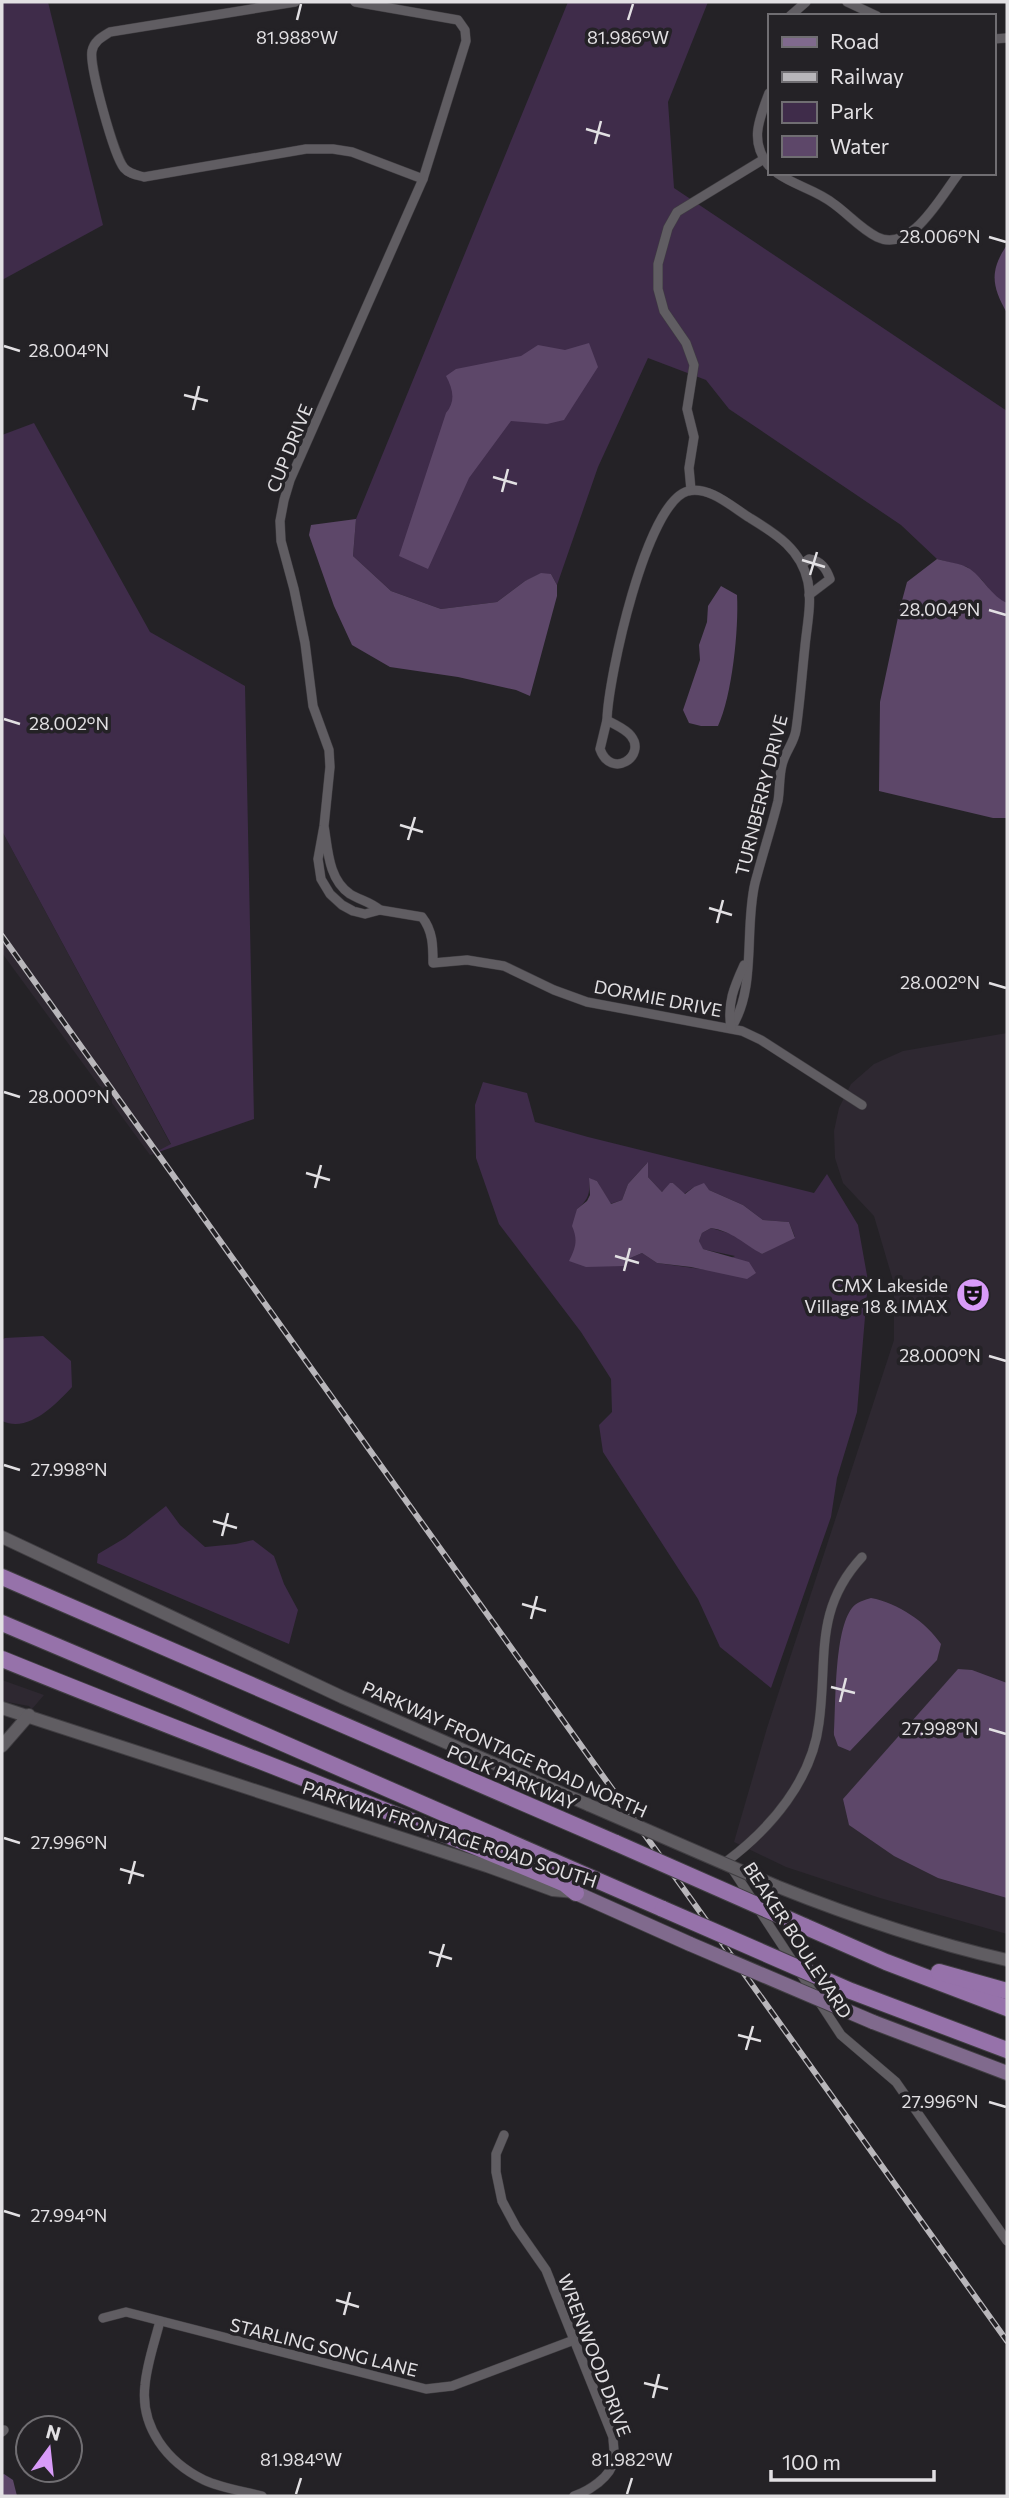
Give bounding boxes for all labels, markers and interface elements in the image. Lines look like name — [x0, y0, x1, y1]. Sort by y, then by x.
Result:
legend — [768, 14, 995, 175]
text: 81.988°W — [256, 26, 338, 48]
text: 81.986°W — [587, 26, 669, 48]
text: Road — [830, 28, 879, 53]
text: Railway — [830, 63, 904, 88]
text: Park — [830, 98, 874, 123]
text: Water — [830, 133, 889, 158]
text: 28.006°N — [900, 225, 980, 247]
text: 28.004°N — [29, 339, 109, 361]
street label: CUP DRIVE — [261, 400, 317, 496]
text: 28.004°N — [900, 598, 980, 620]
text: 28.002°N — [29, 712, 109, 734]
street label: TURNBERRY DRIVE — [730, 712, 792, 878]
text: 28.002°N — [900, 971, 980, 993]
street label: DORMIE DRIVE — [592, 975, 724, 1021]
text: 28.000°N — [28, 1085, 110, 1107]
place label: CMX Lakeside Village 18 & IMAX — [804, 1274, 948, 1317]
theatre icon: CMX Lakeside Village 18 & IMAX — [954, 1276, 992, 1314]
text: 28.000°N — [899, 1344, 981, 1366]
text: 27.998°N — [31, 1458, 107, 1480]
street label: PARKWAY FRONTAGE ROAD NORTH — [359, 1676, 651, 1822]
text: 27.998°N — [902, 1717, 978, 1739]
street label: POLK PARKWAY — [444, 1740, 580, 1814]
street label: PARKWAY FRONTAGE ROAD SOUTH — [300, 1776, 600, 1892]
text: 27.996°N — [31, 1831, 107, 1853]
street label: BEAKER BOULEVARD — [739, 1858, 857, 2022]
text: 27.996°N — [902, 2090, 978, 2112]
text: 27.994°N — [31, 2204, 107, 2226]
street label: WRENWOOD DRIVE — [554, 2271, 636, 2439]
street label: STARLING SONG LANE — [228, 2313, 420, 2381]
north arrow — [14, 2414, 84, 2484]
text: N — [44, 2419, 63, 2445]
scale bar — [771, 2438, 934, 2482]
text: 81.984°W — [260, 2448, 342, 2470]
text: 81.982°W — [591, 2448, 673, 2470]
text: 100 m — [782, 2449, 841, 2474]

